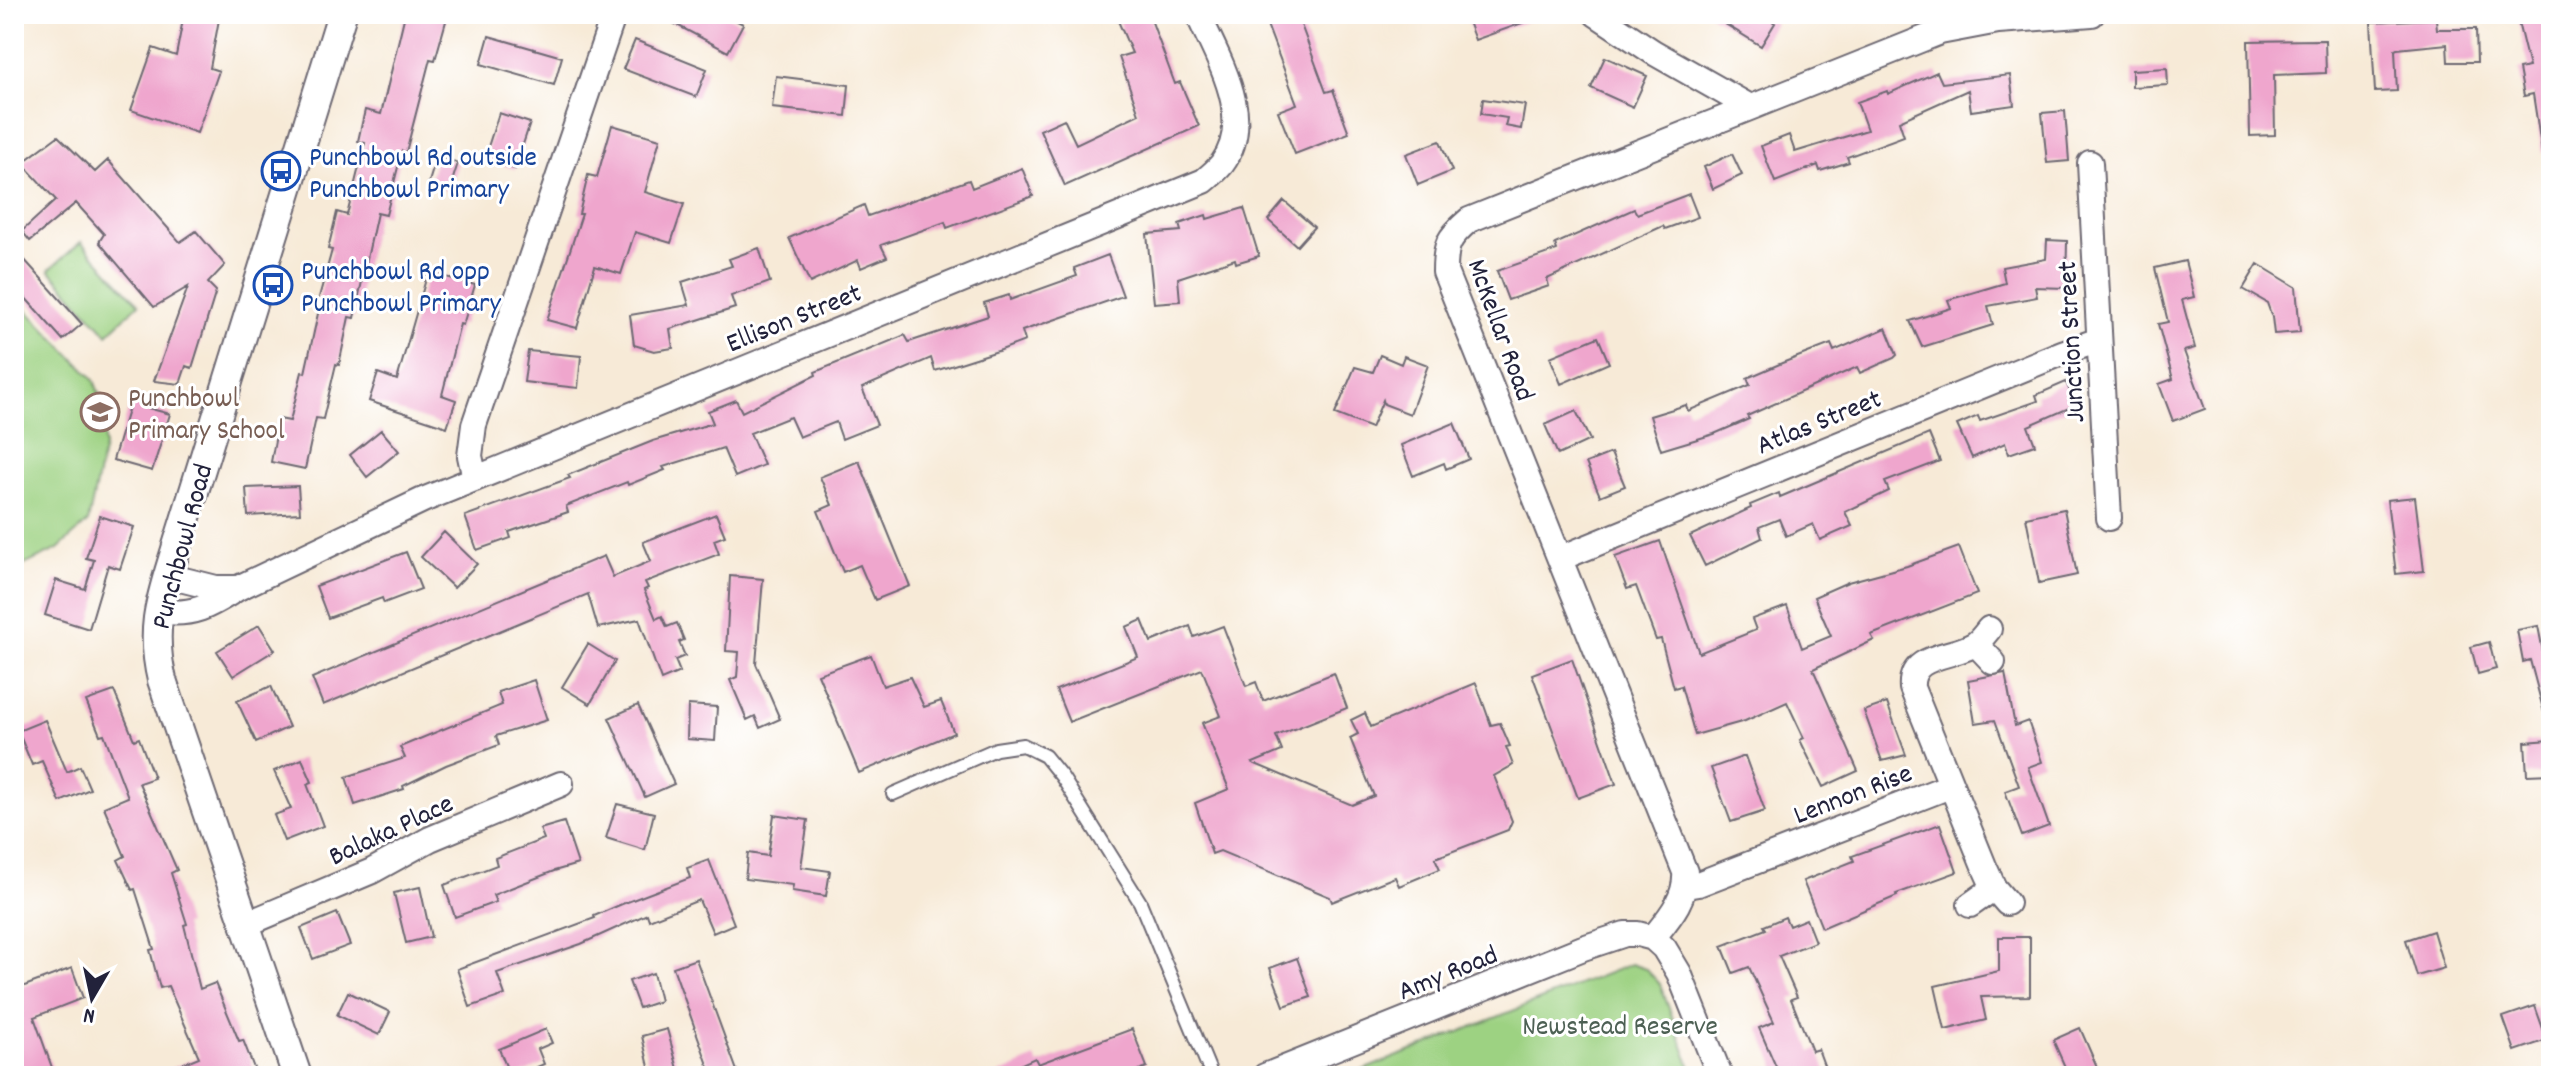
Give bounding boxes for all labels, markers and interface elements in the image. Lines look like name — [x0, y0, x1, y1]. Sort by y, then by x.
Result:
place label: Punchbowl Rd outside Punchbowl Primary — [309, 140, 537, 212]
bus stop icon: Punchbowl Rd outside Punchbowl Primary — [260, 150, 302, 192]
place label: Punchbowl Rd opp Punchbowl Primary — [301, 254, 501, 326]
street label: McKellar Road — [1454, 254, 1542, 407]
street label: Junction Street — [2050, 260, 2098, 424]
bus stop icon: Punchbowl Rd opp Punchbowl Primary — [252, 264, 294, 306]
street label: Ellison Street — [721, 275, 869, 366]
place label: Punchbowl Primary School — [128, 381, 285, 453]
street label: Atlas Street — [1751, 381, 1888, 468]
school or university icon: Punchbowl Primary School — [79, 391, 121, 433]
street label: Punchbowl Road — [144, 460, 226, 635]
street label: Lennon Rise — [1789, 756, 1919, 838]
street label: Balaka Place — [323, 786, 461, 879]
street label: Amy Road — [1393, 937, 1505, 1014]
north arrow — [52, 958, 132, 1038]
text: N — [82, 998, 97, 1030]
park label: Newstead Reserve — [1522, 1009, 1718, 1049]

